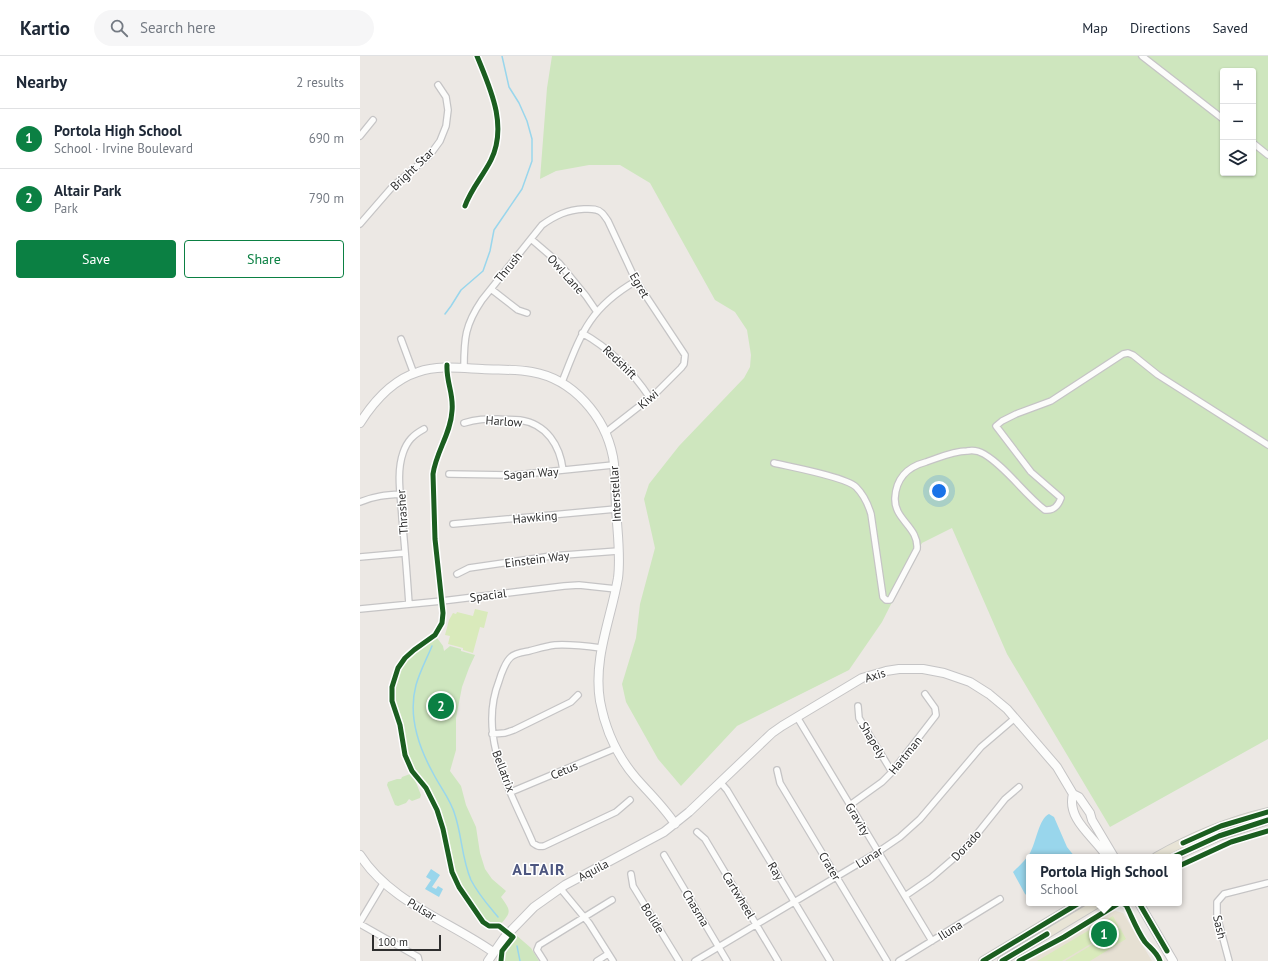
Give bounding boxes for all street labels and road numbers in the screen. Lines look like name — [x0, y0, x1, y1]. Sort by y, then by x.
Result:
street label: Bright Star — [387, 144, 437, 194]
street label: Thrush — [491, 249, 525, 285]
street label: Owl Lane — [544, 251, 588, 297]
street label: Egret — [627, 270, 653, 300]
street label: Redshift — [600, 342, 640, 382]
street label: Kiwi — [635, 386, 661, 412]
street label: Harlow — [485, 412, 523, 430]
street label: Sagan Way — [503, 464, 559, 482]
street label: Interstellar — [606, 465, 624, 523]
street label: Thrasher — [393, 489, 411, 535]
street label: Hawking — [512, 508, 558, 526]
street label: Einstein Way — [504, 548, 571, 570]
street label: Spacial — [469, 585, 508, 605]
street label: Axis — [863, 665, 887, 685]
street label: Shapely — [856, 719, 890, 762]
street label: Hartman — [885, 733, 925, 777]
street label: Bellatrix — [489, 748, 519, 794]
street label: Cetus — [548, 758, 580, 782]
street label: Gravity — [842, 800, 874, 839]
street label: Dorado — [948, 826, 984, 864]
street label: Lunar — [853, 843, 885, 871]
street label: Crater — [816, 849, 844, 883]
street label: Aquila — [575, 856, 611, 884]
street label: Ray — [765, 859, 787, 883]
street label: Cartwheel — [719, 869, 759, 922]
street label: Chasma — [679, 887, 713, 929]
street label: Pulsar — [405, 894, 439, 924]
street label: Bolide — [638, 900, 668, 936]
street label: Sash — [1210, 914, 1230, 940]
street label: Iluna — [935, 917, 965, 943]

